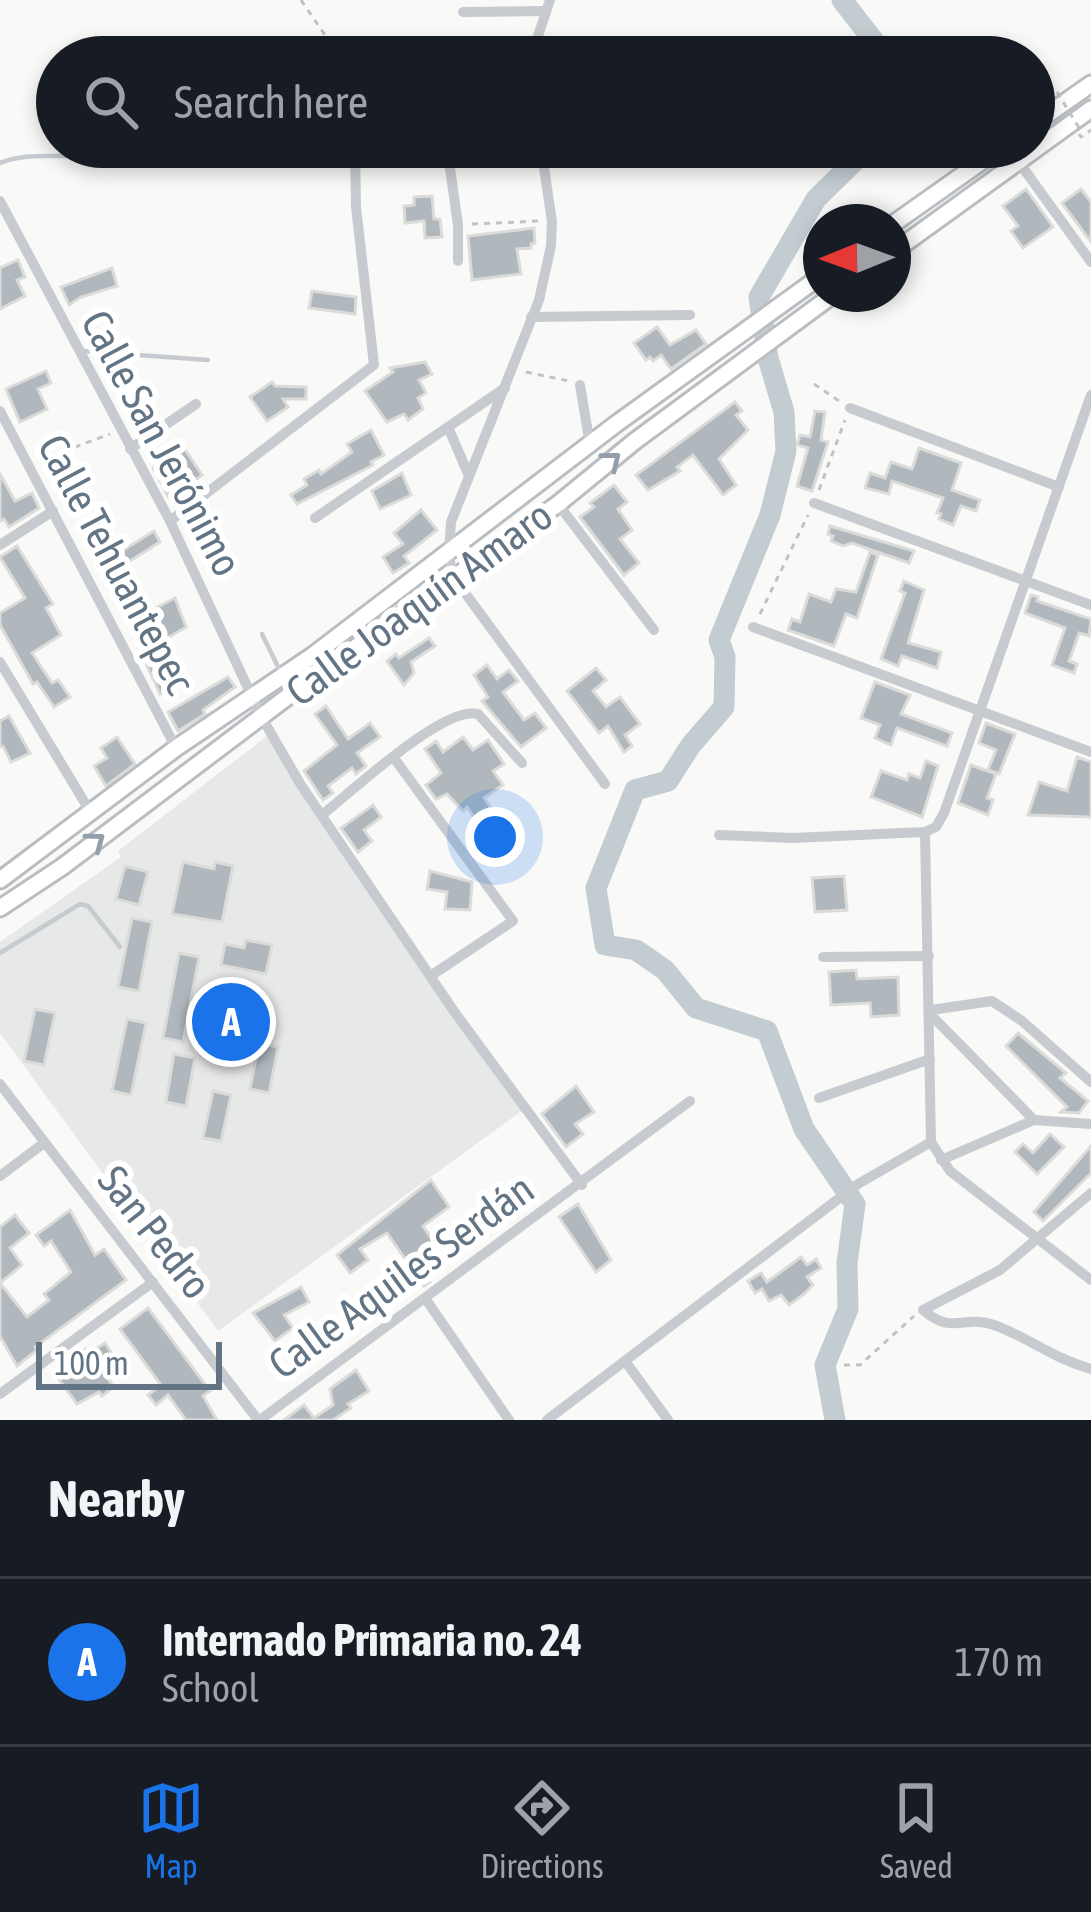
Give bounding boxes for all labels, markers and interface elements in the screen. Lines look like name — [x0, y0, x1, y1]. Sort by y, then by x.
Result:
search box — [36, 36, 1055, 168]
icon: search — [78, 69, 144, 135]
text: Search here — [174, 76, 368, 128]
north arrow — [803, 204, 911, 312]
street label: Calle San Jerónimo — [72, 302, 252, 584]
street label: Calle Tehuantepec — [29, 427, 205, 702]
one-way arrow — [598, 452, 620, 474]
street label: Calle Joaquín Amaro — [277, 491, 561, 715]
your location — [465, 807, 525, 867]
one-way arrow — [82, 834, 104, 855]
pin: A — [192, 977, 270, 1067]
street label: San Pedro — [89, 1156, 221, 1308]
street label: Calle Aquiles Serdán — [260, 1164, 542, 1388]
scale bar — [36, 1336, 222, 1389]
text: 100 m — [54, 1344, 129, 1382]
text: Nearby — [48, 1469, 185, 1528]
text: Internado Primaria no. 24 — [162, 1614, 582, 1666]
text: A — [77, 1640, 97, 1684]
text: 170 m — [955, 1640, 1043, 1684]
text: School — [162, 1666, 259, 1710]
tab: Map — [138, 1775, 204, 1885]
tab: Directions — [480, 1775, 604, 1885]
tab: Saved — [880, 1775, 953, 1885]

